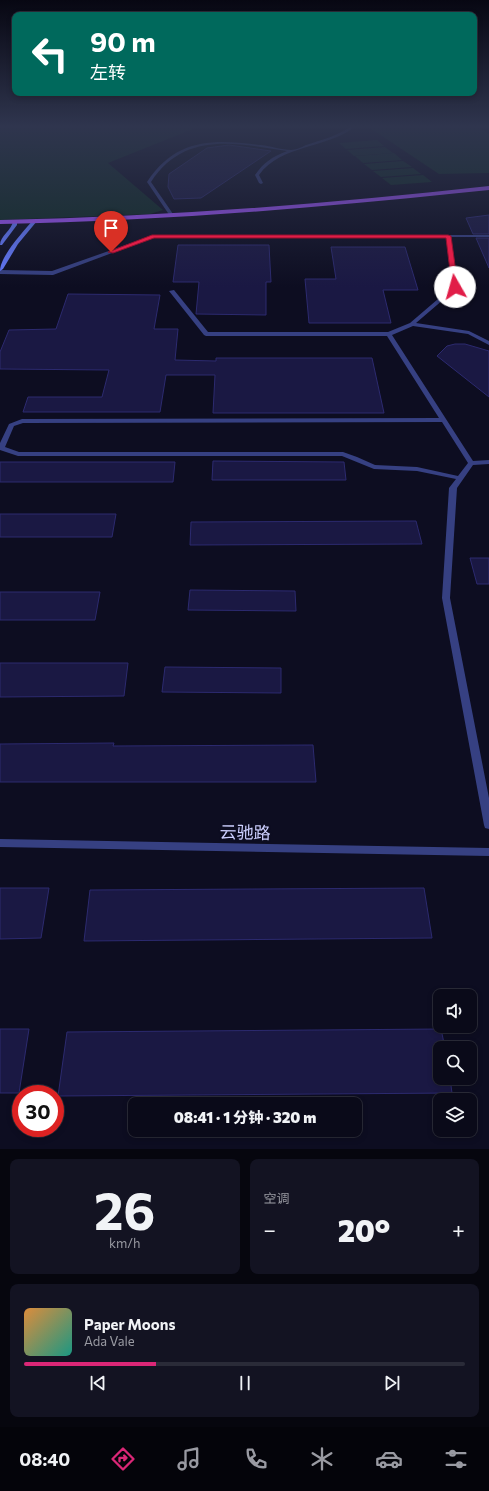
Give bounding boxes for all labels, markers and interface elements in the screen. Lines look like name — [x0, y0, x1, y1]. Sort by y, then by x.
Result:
text: 90 m — [90, 24, 156, 58]
icon: left — [24, 28, 76, 80]
text: 左转 — [90, 61, 126, 83]
pin — [94, 211, 128, 252]
icon: arrive — [100, 217, 122, 239]
position arrow — [434, 266, 476, 308]
street label: 云驰路 — [219, 821, 271, 843]
map controls — [433, 989, 477, 1137]
button: sound — [433, 989, 477, 1033]
button: search — [433, 1041, 477, 1085]
speed limit sign: 30 — [12, 1085, 64, 1137]
button: layers — [433, 1093, 477, 1137]
text: 08:41 · 1 分钟 · 320 m — [174, 1108, 316, 1126]
text: 26 — [94, 1177, 155, 1241]
text: 空调 — [264, 1190, 290, 1206]
text: 20° — [338, 1211, 390, 1248]
text: − — [264, 1216, 276, 1243]
text: + — [452, 1216, 465, 1243]
text: km/h — [109, 1235, 141, 1251]
text: Paper Moons — [84, 1315, 175, 1333]
text: Ada Vale — [84, 1333, 135, 1349]
icon: previous — [87, 1372, 109, 1394]
icon: pause — [234, 1372, 256, 1394]
icon: next — [381, 1372, 403, 1394]
icon: directions — [109, 1445, 137, 1473]
icon: music — [175, 1445, 203, 1473]
icon: phone — [242, 1445, 270, 1473]
icon: climate — [308, 1445, 336, 1473]
icon: car — [375, 1445, 403, 1473]
icon: filters — [442, 1445, 470, 1473]
text: 08:40 — [19, 1448, 70, 1470]

